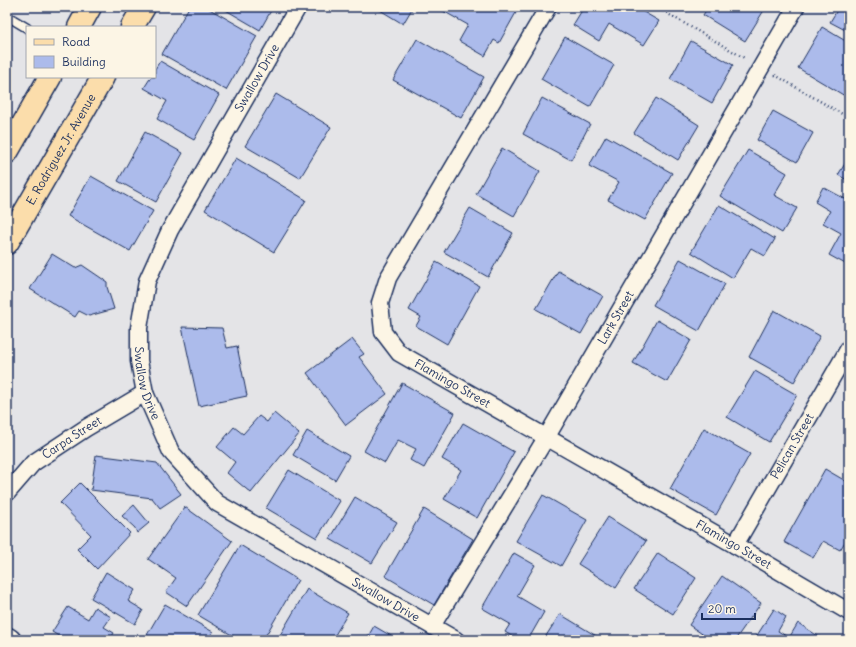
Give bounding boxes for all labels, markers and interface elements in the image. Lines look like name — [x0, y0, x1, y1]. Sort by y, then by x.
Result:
legend — [26, 26, 156, 78]
text: Road — [62, 34, 90, 49]
street label: Swallow Drive — [231, 41, 282, 114]
text: Building — [62, 54, 106, 69]
street label: E. Rodriguez Jr. Avenue — [23, 91, 99, 208]
street label: Lark Street — [594, 288, 637, 347]
street label: Swallow Drive — [132, 346, 164, 422]
street label: Flamingo Street — [412, 355, 493, 411]
street label: Pelican Street — [767, 411, 817, 482]
street label: Carpa Street — [39, 413, 104, 462]
street label: Flamingo Street — [693, 516, 774, 572]
street label: Swallow Drive — [349, 574, 423, 625]
scale bar — [702, 595, 755, 621]
text: 20 m — [708, 601, 736, 616]

